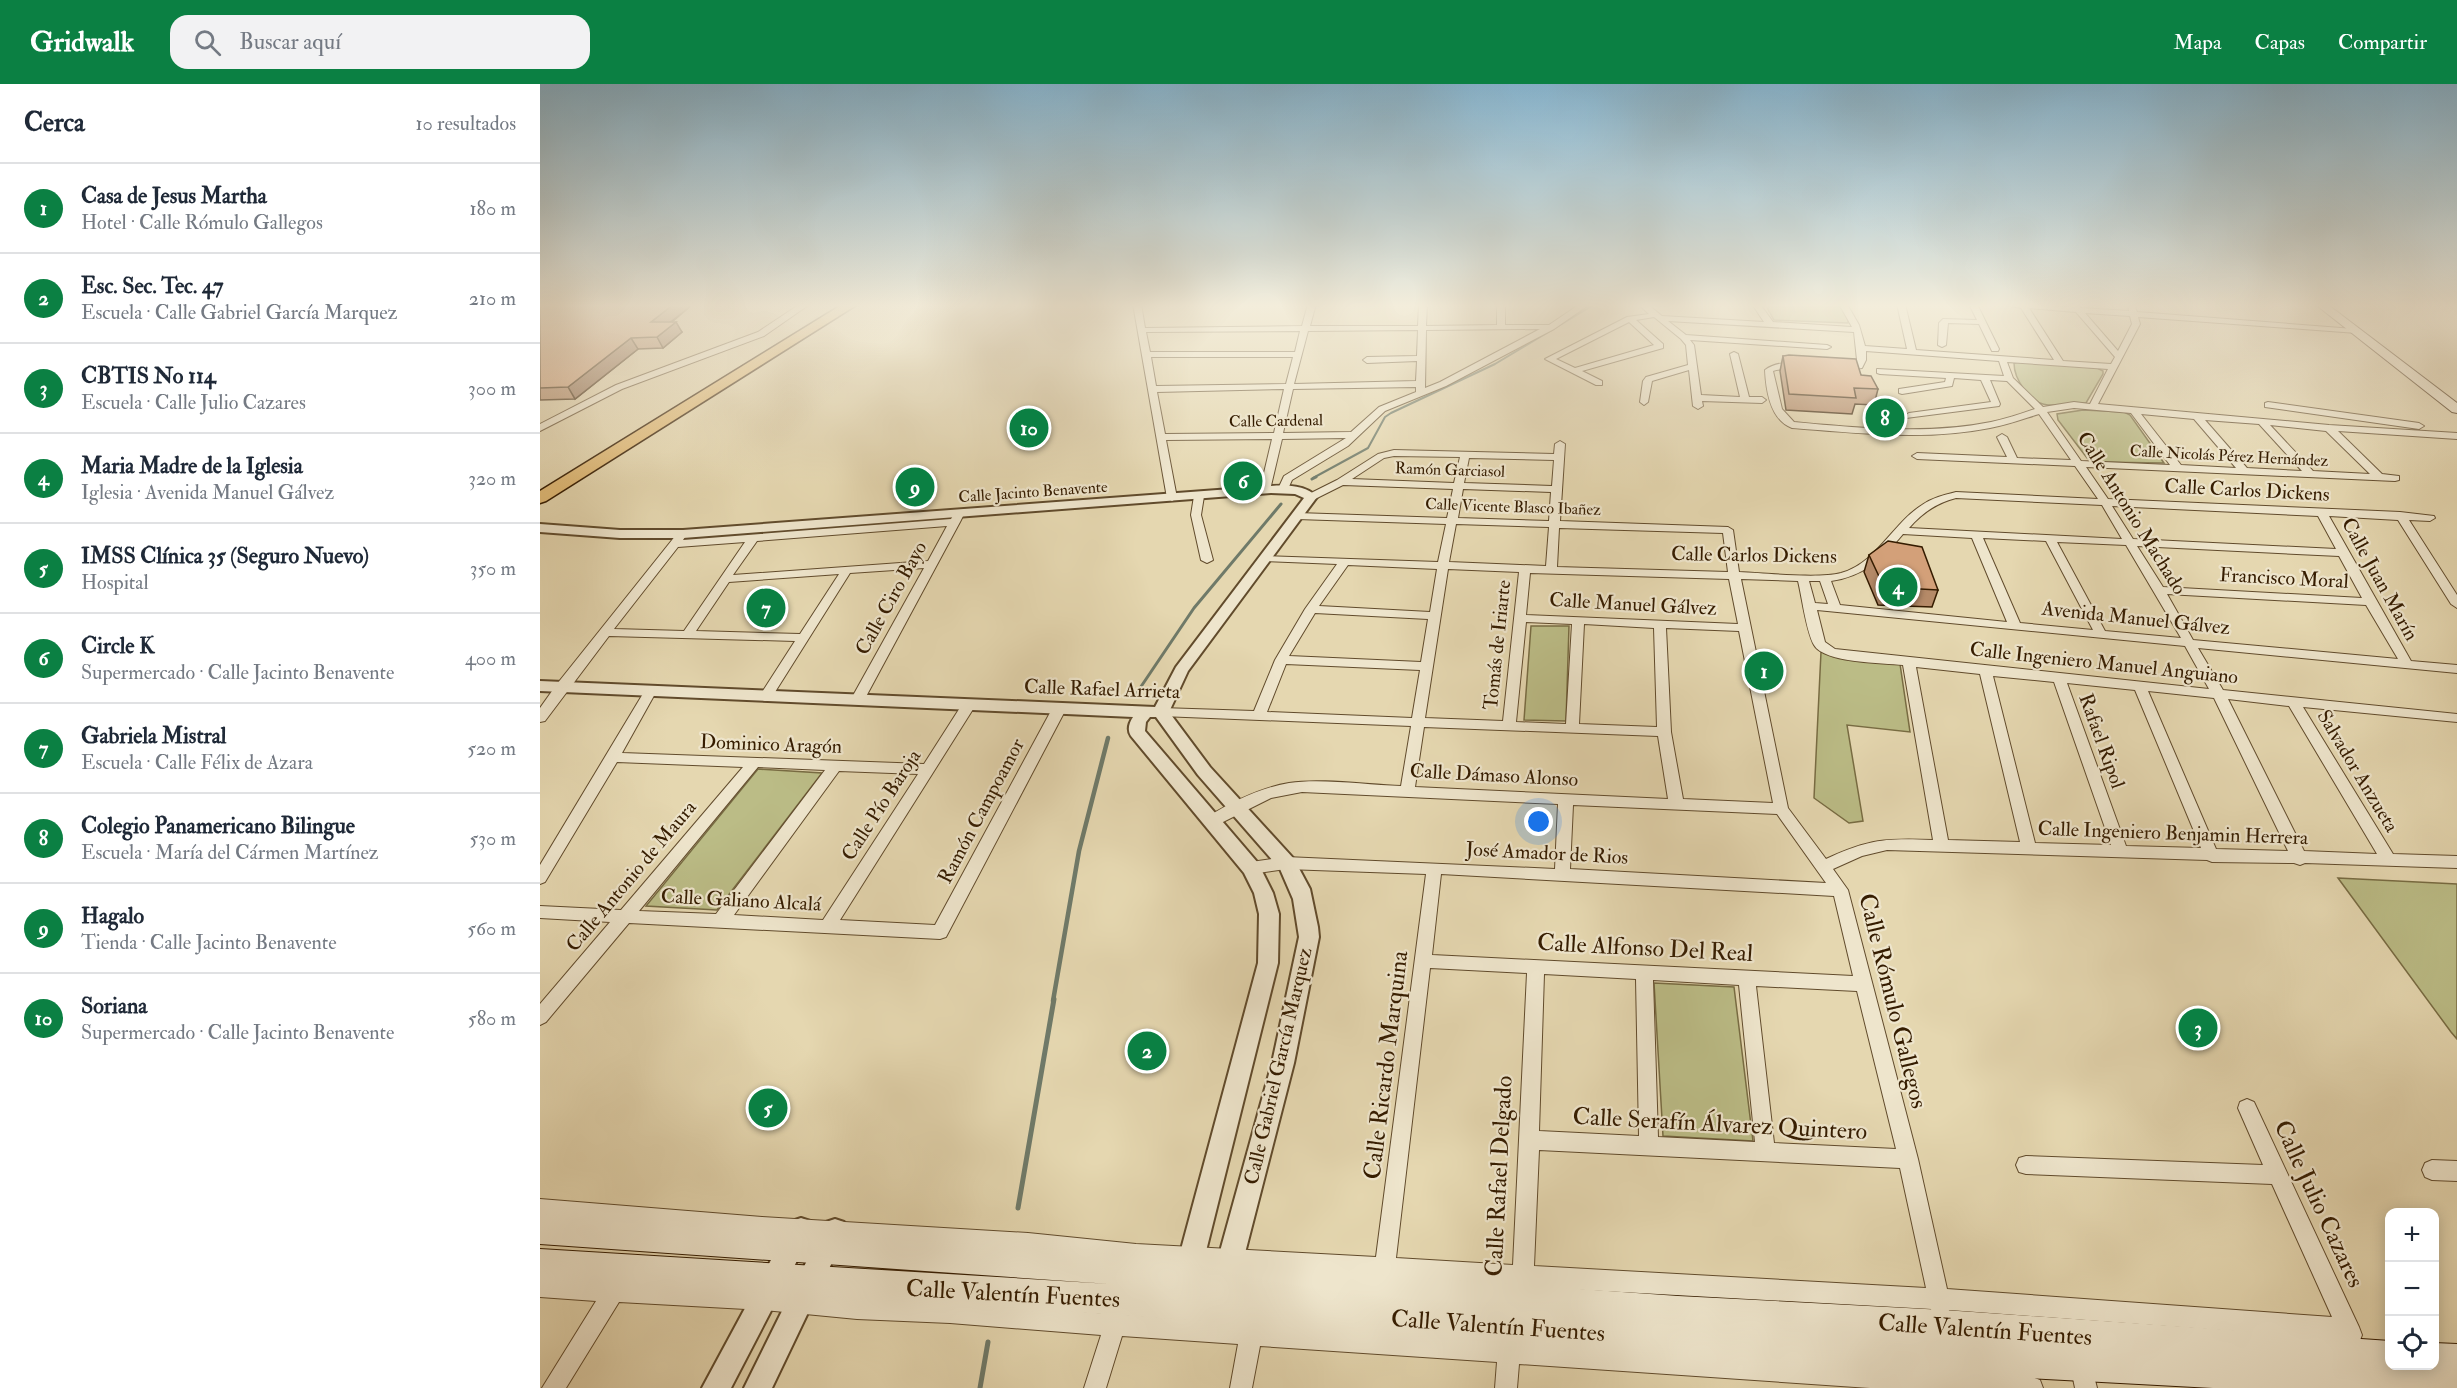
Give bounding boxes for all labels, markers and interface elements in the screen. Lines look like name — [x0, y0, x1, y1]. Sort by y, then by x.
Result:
search box — [170, 15, 590, 69]
text: Gridwalk — [30, 25, 134, 60]
icon: search — [191, 26, 224, 59]
text: Buscar aquí — [239, 28, 341, 56]
text: Mapa — [2174, 29, 2222, 56]
text: Capas — [2255, 29, 2305, 56]
text: Compartir — [2338, 29, 2427, 56]
text: Cerca — [24, 107, 85, 139]
text: 10 resultados — [416, 111, 516, 136]
text: Casa de Jesus Martha — [81, 182, 267, 210]
text: 1 — [40, 196, 47, 221]
text: 180 m — [469, 196, 516, 221]
text: Hotel · Calle Rómulo Gallegos — [81, 210, 323, 235]
text: Esc. Sec. Tec. 47 — [81, 272, 223, 300]
text: 2 — [38, 286, 49, 311]
text: 210 m — [469, 286, 516, 311]
text: Escuela · Calle Gabriel García Marquez — [81, 300, 397, 325]
text: CBTIS No 114 — [81, 362, 216, 390]
text: 3 — [40, 376, 47, 401]
text: 300 m — [468, 376, 516, 401]
text: Escuela · Calle Julio Cazares — [81, 390, 306, 415]
pin: 8 — [1866, 396, 1904, 440]
pin: 10 — [1010, 406, 1048, 450]
street label: Calle Cardenal — [1229, 410, 1323, 432]
street label: Calle Antonio Machado — [2072, 427, 2192, 599]
street label: Calle Nicolás Pérez Hernández — [2129, 441, 2329, 471]
text: Maria Madre de la Iglesia — [81, 452, 303, 480]
pin: 6 — [1224, 458, 1262, 504]
street label: Ramón Garciasol — [1395, 458, 1505, 482]
pin: 9 — [896, 464, 934, 510]
text: 4 — [38, 466, 49, 491]
text: 320 m — [468, 466, 516, 491]
street label: Calle Carlos Dickens — [2164, 473, 2331, 507]
street label: Calle Jacinto Benavente — [958, 477, 1109, 508]
text: Iglesia · Avenida Manuel Gálvez — [81, 480, 334, 505]
street label: Calle Vicente Blasco Ibañez — [1425, 494, 1602, 520]
street label: Calle Juan Marín — [2336, 513, 2424, 645]
street label: Calle Ciro Bayo — [850, 537, 932, 659]
street label: Calle Carlos Dickens — [1671, 541, 1837, 569]
text: IMSS Clínica 35 (Seguro Nuevo) — [81, 542, 369, 570]
text: 5 — [39, 556, 48, 581]
text: 350 m — [470, 556, 516, 581]
street label: Francisco Moral — [2219, 562, 2349, 594]
pin: 4 — [1878, 564, 1918, 610]
text: Hospital — [81, 570, 149, 595]
street label: Tomás de Iriarte — [1478, 579, 1516, 711]
pin: 7 — [746, 586, 786, 630]
street label: Calle Manuel Gálvez — [1549, 587, 1718, 621]
street label: Avenida Manuel Gálvez — [2040, 596, 2232, 640]
text: Circle K — [81, 632, 155, 660]
street label: Calle Ingeniero Manuel Anguiano — [1969, 636, 2239, 690]
text: 6 — [38, 646, 49, 671]
text: 400 m — [465, 646, 516, 671]
pin: 1 — [1744, 648, 1784, 694]
text: Supermercado · Calle Jacinto Benavente — [81, 660, 394, 685]
street label: Calle Rafael Arrieta — [1023, 674, 1181, 704]
street label: Rafael Ripol — [2072, 690, 2131, 792]
street label: Salvador Anzueta — [2312, 705, 2405, 837]
text: Gabriela Mistral — [81, 722, 226, 750]
street label: Dominico Aragón — [699, 729, 843, 759]
street label: Ramón Campoamor — [932, 734, 1031, 888]
text: 7 — [39, 736, 48, 761]
text: 520 m — [467, 736, 516, 761]
street label: Calle Pío Baroja — [836, 744, 927, 865]
text: Escuela · Calle Félix de Azara — [81, 750, 313, 775]
street label: Calle Dámaso Alonso — [1409, 758, 1579, 792]
street label: Calle Antonio de Maura — [560, 795, 702, 957]
your location — [1524, 807, 1553, 836]
text: Colegio Panamericano Bilingue — [81, 812, 355, 840]
street label: Calle Ingeniero Benjamin Herrera — [2037, 816, 2309, 850]
text: 8 — [39, 826, 48, 851]
text: 530 m — [470, 826, 516, 851]
street label: José Amador de Rios — [1464, 836, 1629, 870]
text: Escuela · María del Cármen Martínez — [81, 840, 379, 865]
street label: Calle Galiano Alcalá — [660, 883, 823, 917]
street label: Calle Rómulo Gallegos — [1851, 890, 1935, 1112]
text: Hagalo — [81, 902, 144, 930]
text: 9 — [38, 916, 49, 941]
text: 560 m — [467, 916, 516, 941]
street label: Calle Alfonso Del Real — [1536, 927, 1754, 969]
text: Tienda · Calle Jacinto Benavente — [81, 930, 337, 955]
street label: Calle Gabriel García Marquez — [1239, 945, 1318, 1187]
street label: Calle Ricardo Marquina — [1357, 948, 1416, 1181]
text: Soriana — [81, 992, 147, 1020]
text: 10 — [35, 1006, 52, 1031]
text: 580 m — [468, 1006, 516, 1031]
pin: 3 — [2178, 1006, 2218, 1050]
text: Supermercado · Calle Jacinto Benavente — [81, 1020, 394, 1045]
pin: 2 — [1128, 1028, 1166, 1074]
street label: Calle Rafael Delgado — [1478, 1075, 1520, 1277]
pin: 5 — [748, 1086, 788, 1130]
street label: Calle Serafín Álvarez Quintero — [1572, 1100, 1868, 1147]
street label: Calle Julio Cazares — [2267, 1115, 2371, 1293]
map controls — [2385, 1208, 2439, 1370]
button: + — [2385, 1208, 2439, 1262]
button: − — [2385, 1262, 2439, 1316]
street label: Calle Valentín Fuentes — [905, 1273, 1121, 1315]
street label: Calle Valentín Fuentes — [1390, 1303, 1606, 1349]
street label: Calle Valentín Fuentes — [1877, 1307, 2093, 1353]
button: locate — [2385, 1316, 2439, 1370]

